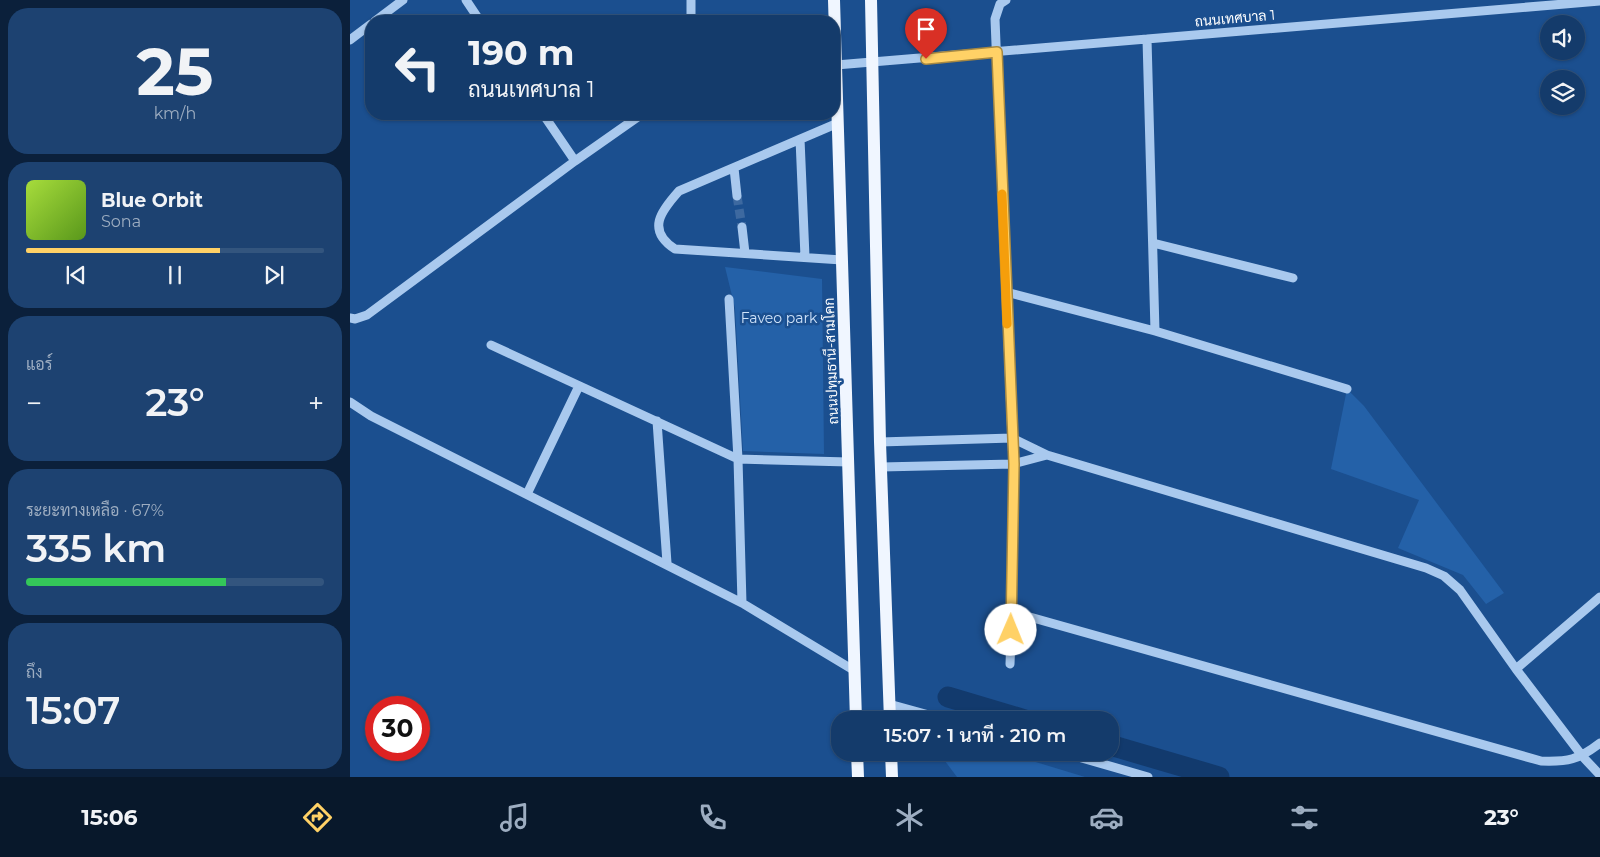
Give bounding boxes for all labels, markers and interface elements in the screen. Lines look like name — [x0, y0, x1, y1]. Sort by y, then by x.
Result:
street label: ถนนเทศบาล 1 — [1194, 6, 1276, 30]
pin — [905, 8, 947, 59]
icon: arrive — [912, 15, 940, 43]
map controls — [1540, 15, 1585, 115]
button: sound — [1540, 15, 1585, 60]
text: 190 m — [468, 31, 574, 74]
text: 25 — [136, 32, 214, 111]
icon: left — [385, 35, 450, 100]
button: layers — [1540, 70, 1585, 115]
text: ถนนเทศบาล 1 — [468, 76, 595, 103]
text: km/h — [154, 104, 196, 123]
text: Blue Orbit — [101, 189, 203, 212]
text: Sona — [101, 212, 141, 231]
icon: previous — [62, 261, 90, 289]
icon: pause — [161, 261, 189, 289]
icon: next — [260, 261, 288, 289]
street label: ถนนปทุมธานี-สามโคก — [820, 297, 843, 425]
park label: Faveo park — [741, 309, 818, 327]
text: แอร์ — [26, 355, 52, 374]
text: 23° — [145, 379, 205, 426]
text: − — [26, 386, 42, 420]
text: + — [308, 386, 324, 420]
text: ระยะทางเหลือ · 67% — [26, 501, 164, 520]
text: 335 km — [26, 525, 166, 572]
position arrow — [984, 603, 1036, 655]
text: ถึง — [26, 663, 43, 682]
text: 15:07 — [26, 687, 120, 734]
speed limit sign: 30 — [365, 696, 430, 761]
text: 15:07 · 1 นาที · 210 m — [884, 724, 1066, 747]
icon: directions — [300, 800, 335, 835]
icon: music — [497, 800, 532, 835]
icon: phone — [695, 800, 730, 835]
icon: climate — [892, 800, 927, 835]
icon: car — [1089, 800, 1124, 835]
icon: filters — [1287, 800, 1322, 835]
text: 15:06 — [81, 804, 138, 831]
text: 23° — [1484, 804, 1519, 831]

